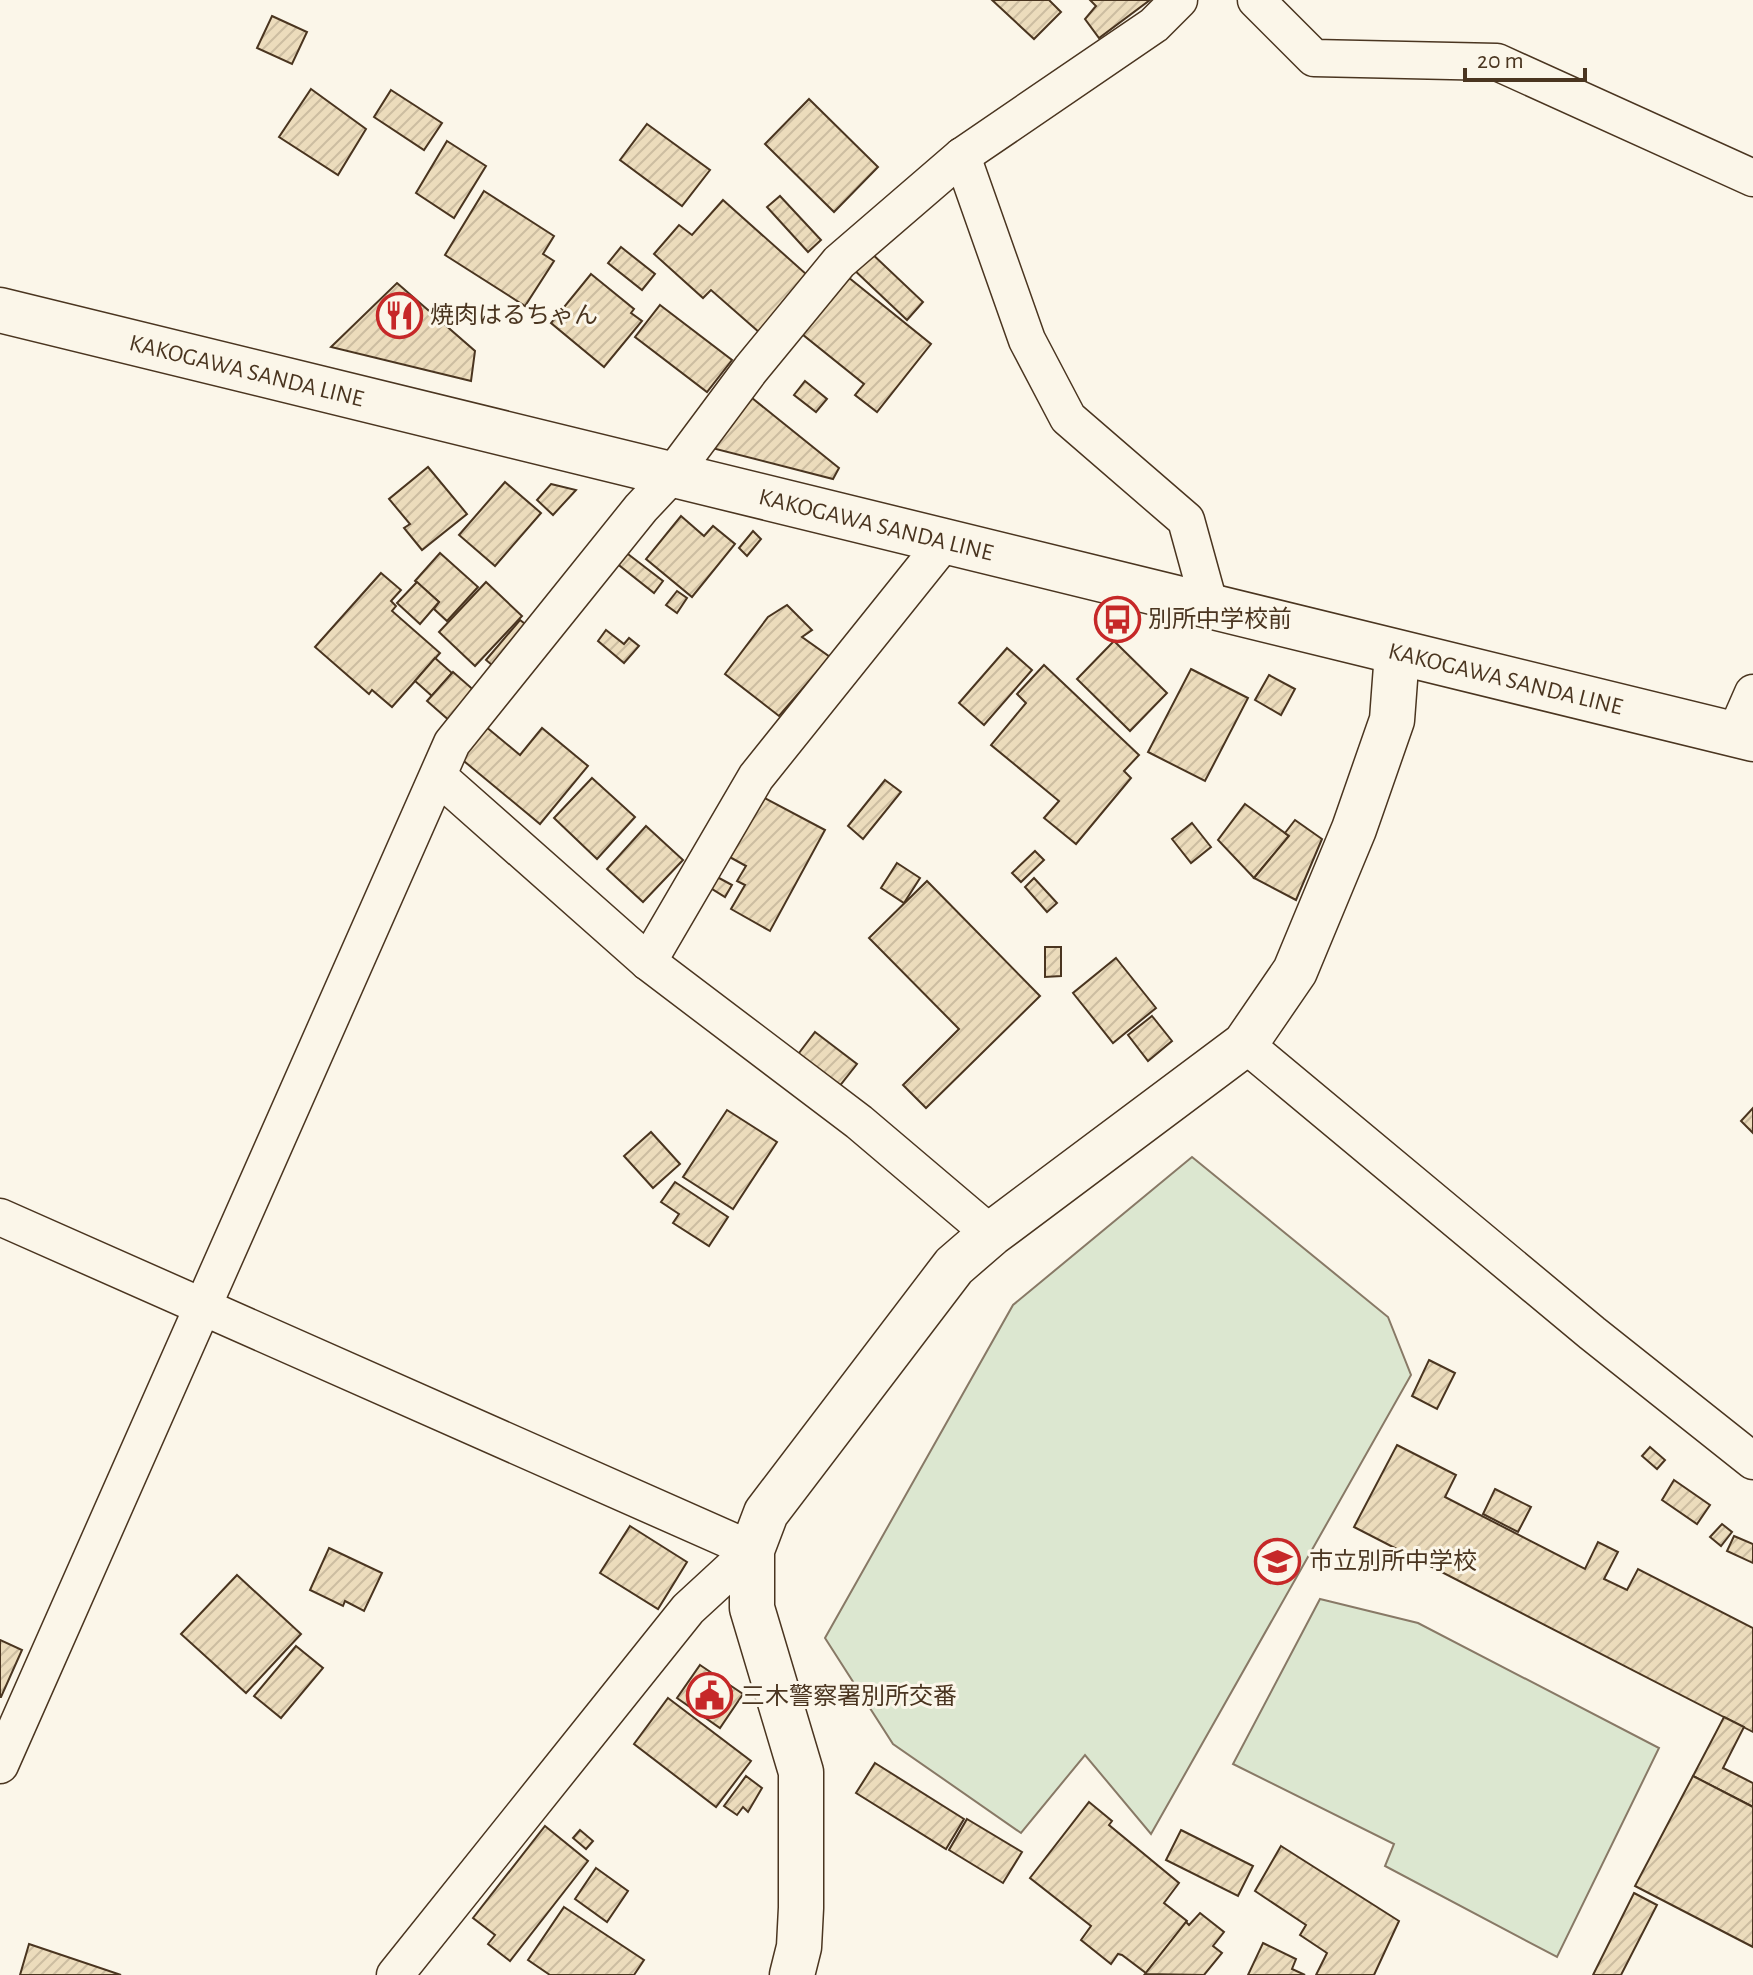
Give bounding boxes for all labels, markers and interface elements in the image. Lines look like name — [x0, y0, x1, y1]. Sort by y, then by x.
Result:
scale bar — [1465, 32, 1585, 82]
text: 20 m — [1477, 49, 1524, 73]
restaurant icon: 焼肉はるちゃん — [375, 291, 423, 339]
place label: 焼肉はるちゃん — [430, 302, 598, 328]
street label: KAKOGAWA SANDA LINE — [127, 331, 367, 412]
street label: KAKOGAWA SANDA LINE — [756, 485, 996, 566]
bus stop icon: 別所中学校前 — [1093, 595, 1141, 643]
place label: 別所中学校前 — [1148, 606, 1292, 632]
street label: KAKOGAWA SANDA LINE — [1386, 639, 1625, 720]
school or university icon: 市立別所中学校 — [1254, 1537, 1302, 1585]
place label: 市立別所中学校 — [1309, 1548, 1477, 1574]
public building icon: 三木警察署別所交番 — [686, 1672, 734, 1720]
place label: 三木警察署別所交番 — [741, 1683, 957, 1709]

